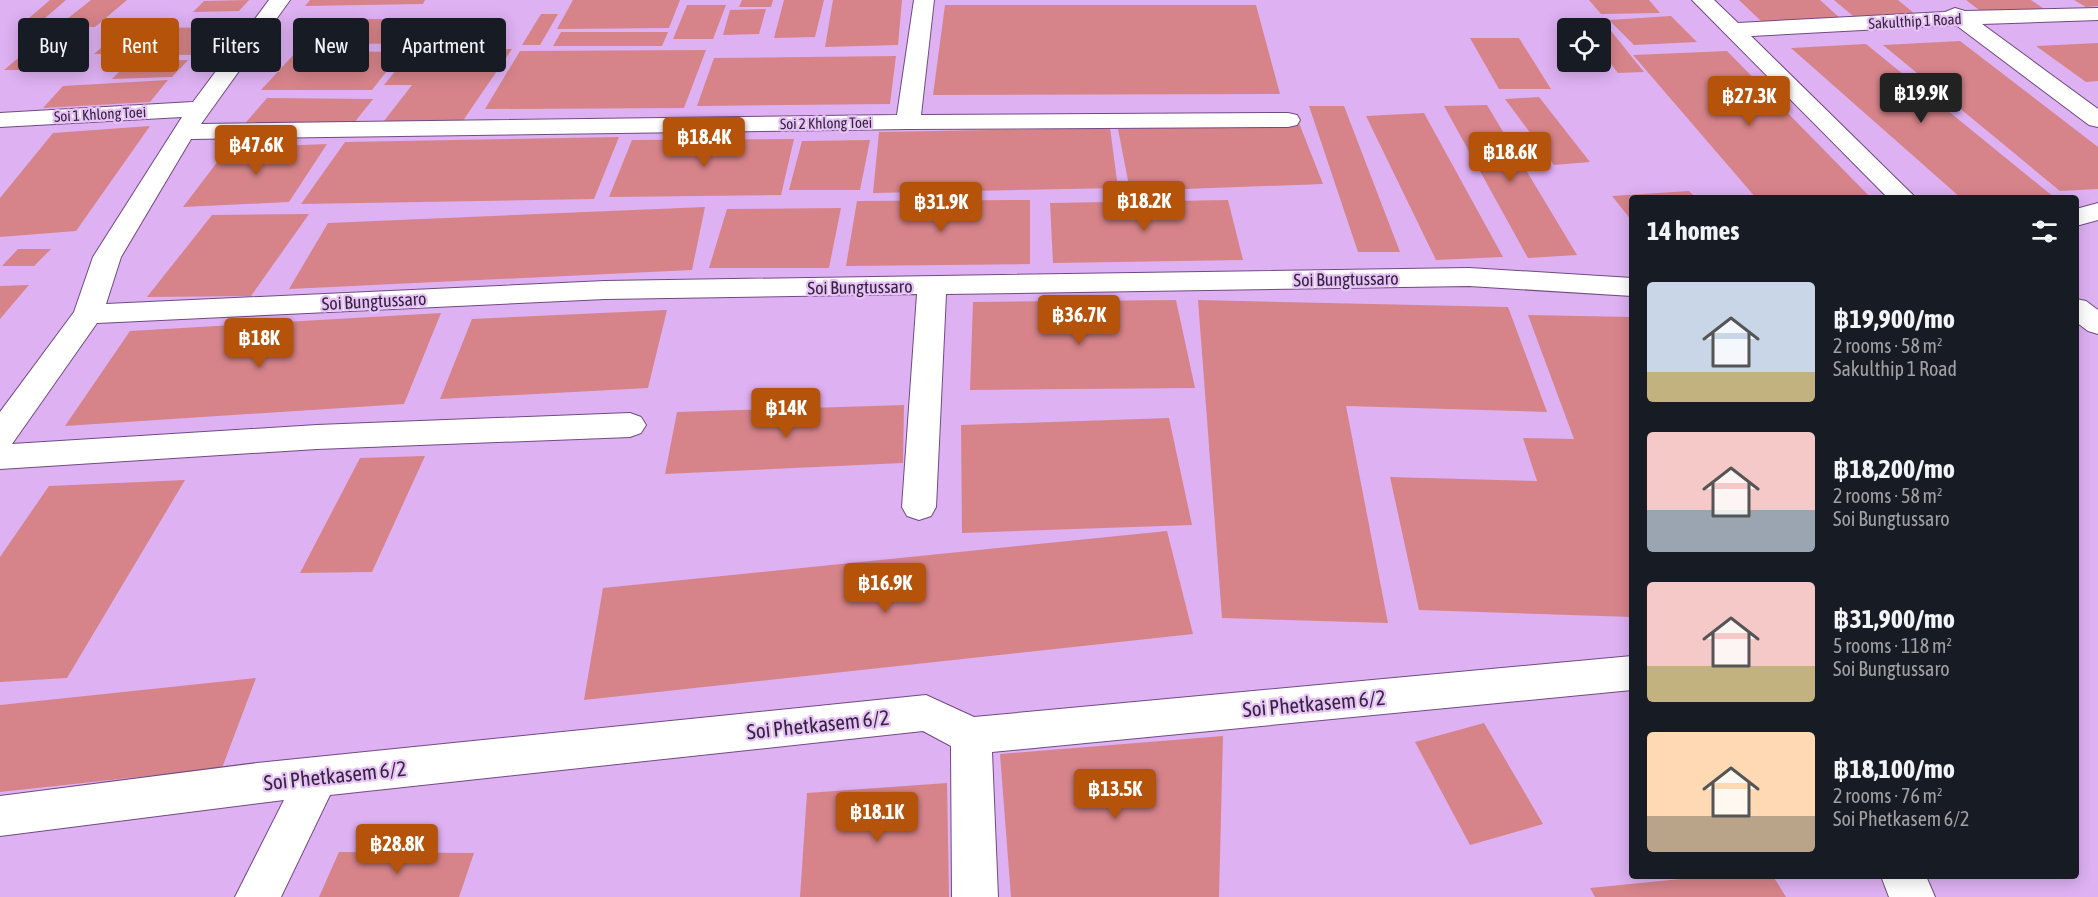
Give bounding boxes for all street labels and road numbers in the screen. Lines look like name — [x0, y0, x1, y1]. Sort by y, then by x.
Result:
street label: Sakulthip 1 Road — [1868, 10, 1962, 32]
street label: Soi 1 Khlong Toei — [53, 103, 147, 125]
street label: Soi 2 Khlong Toei — [780, 114, 872, 132]
street label: Soi Bungtussaro — [1293, 268, 1399, 290]
street label: Soi Bungtussaro — [807, 276, 913, 298]
street label: Soi Bungtussaro — [321, 288, 427, 314]
street label: Soi Phetkasem 6/2 — [1242, 685, 1386, 721]
street label: Soi Phetkasem 6/2 — [746, 705, 890, 743]
street label: Soi Phetkasem 6/2 — [263, 756, 407, 794]

